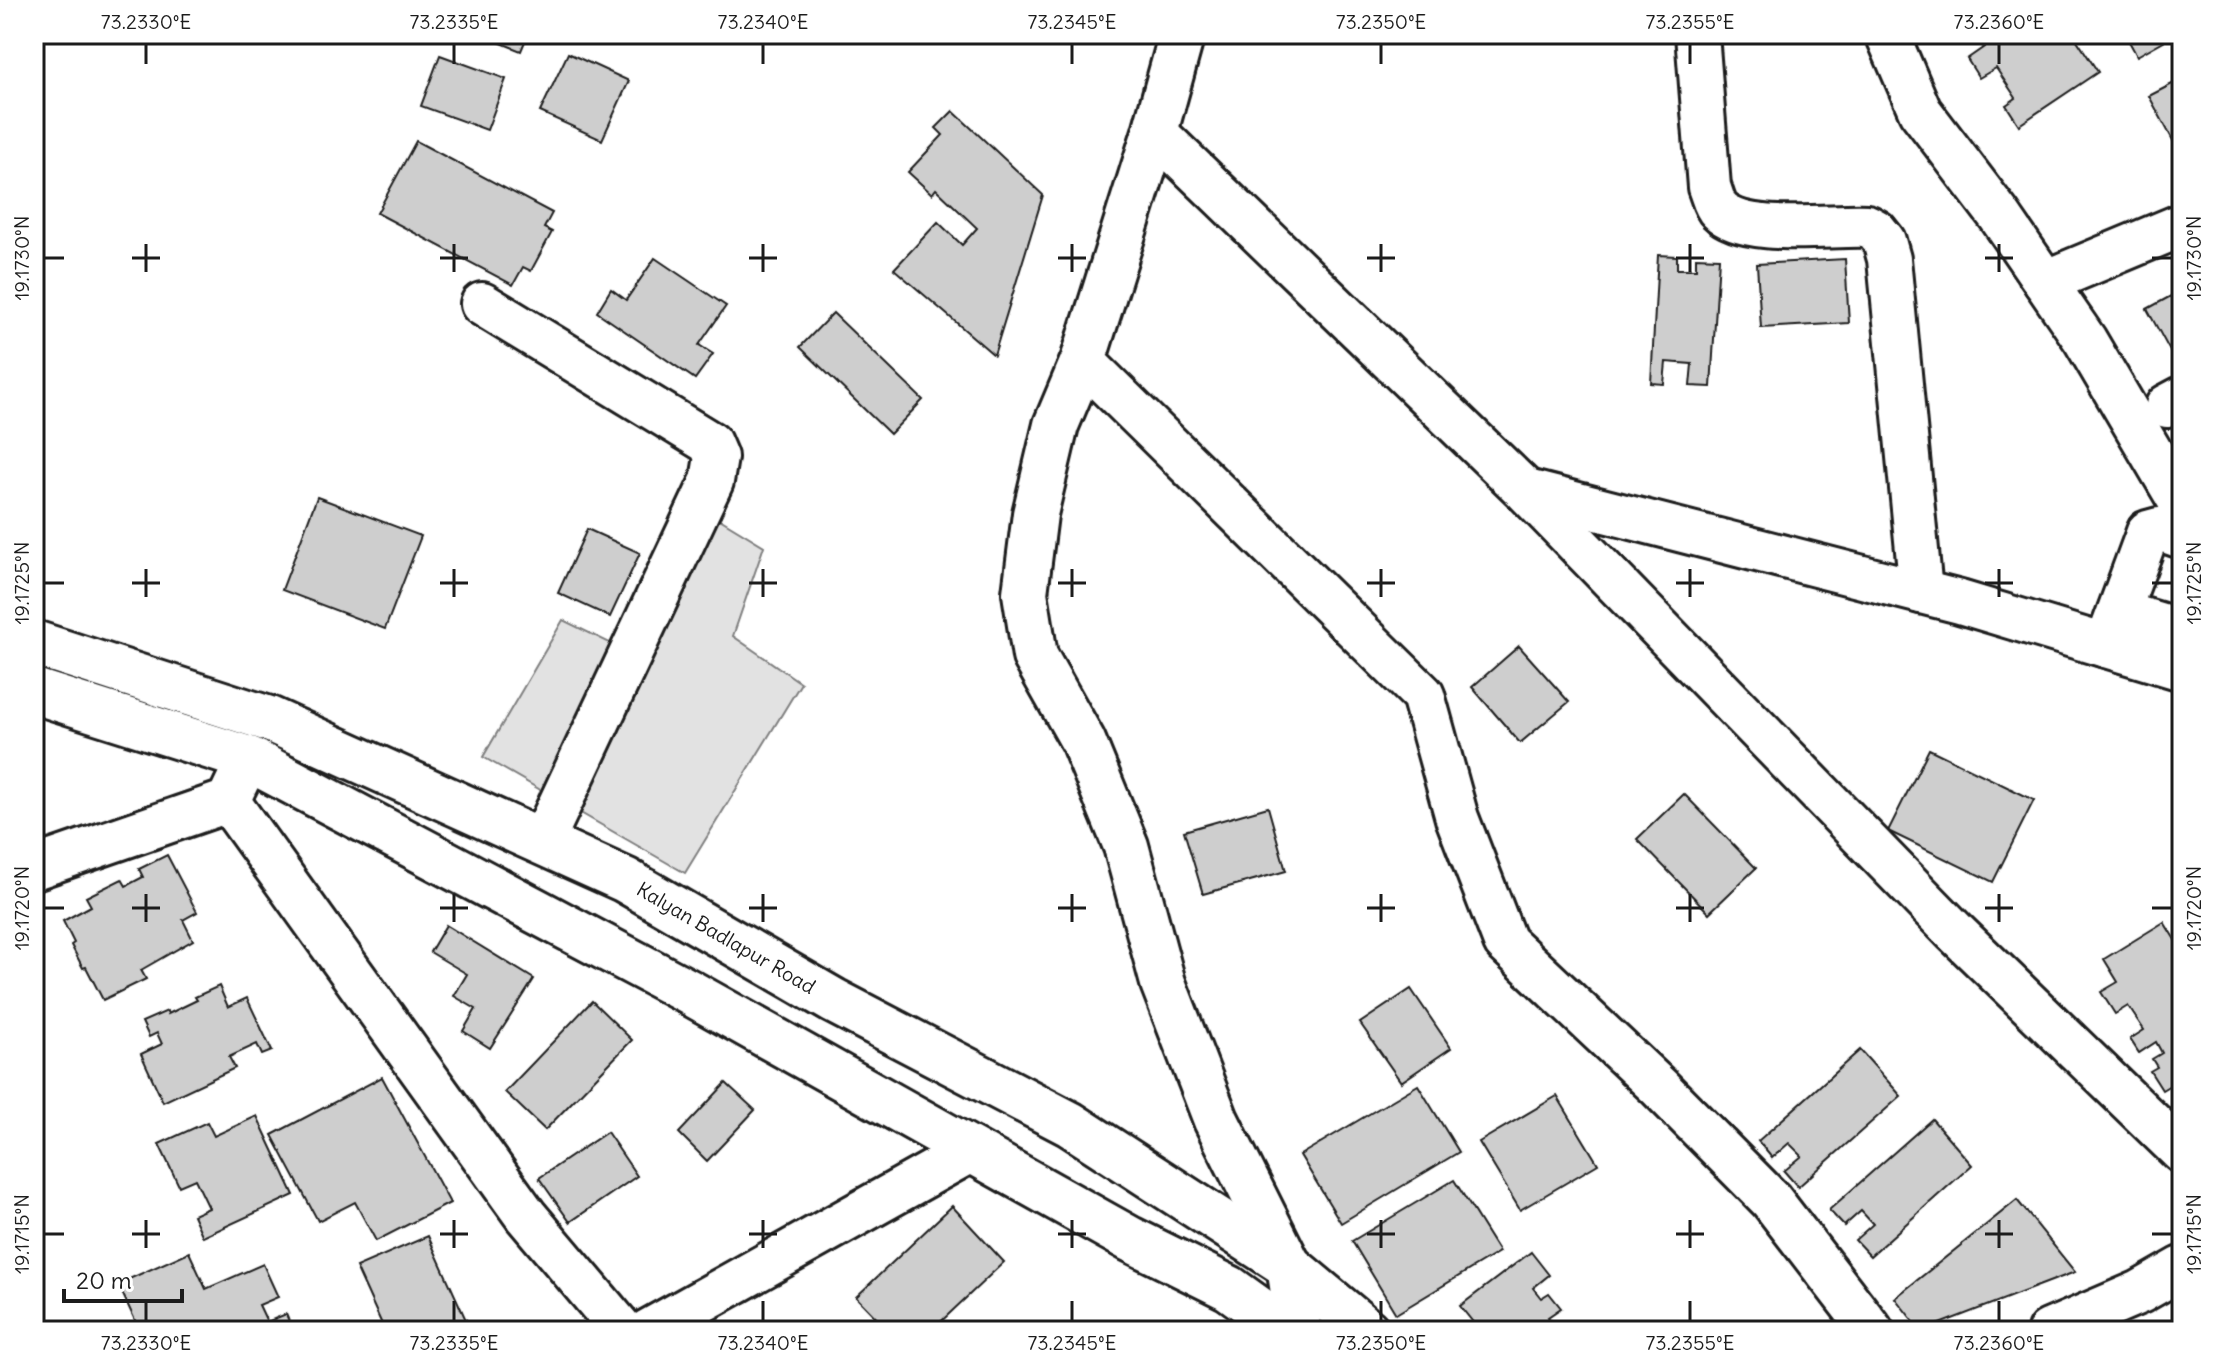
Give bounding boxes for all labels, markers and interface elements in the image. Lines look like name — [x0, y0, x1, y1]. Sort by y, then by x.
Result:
text: 73.2330°E — [101, 9, 191, 34]
text: 73.2335°E — [410, 9, 498, 34]
text: 73.2340°E — [718, 9, 808, 34]
text: 73.2345°E — [1027, 9, 1117, 34]
text: 73.2350°E — [1336, 9, 1426, 34]
text: 73.2355°E — [1645, 9, 1735, 34]
text: 73.2360°E — [1954, 9, 2044, 34]
text: 19.1730°N — [9, 215, 34, 301]
text: 19.1730°N — [2181, 215, 2206, 301]
text: 19.1725°N — [9, 541, 34, 625]
text: 19.1725°N — [2181, 541, 2206, 625]
text: 19.1720°N — [9, 866, 34, 950]
text: 19.1720°N — [2181, 866, 2206, 950]
street label: Kalyan Badlapur Road — [632, 876, 820, 999]
text: 19.1715°N — [9, 1194, 34, 1274]
text: 19.1715°N — [2181, 1194, 2206, 1274]
scale bar — [64, 1253, 182, 1303]
text: 20 m — [76, 1265, 132, 1295]
text: 73.2330°E — [101, 1330, 191, 1355]
text: 73.2335°E — [410, 1330, 498, 1355]
text: 73.2340°E — [718, 1330, 808, 1355]
text: 73.2345°E — [1027, 1330, 1117, 1355]
text: 73.2350°E — [1336, 1330, 1426, 1355]
text: 73.2355°E — [1645, 1330, 1735, 1355]
text: 73.2360°E — [1954, 1330, 2044, 1355]

